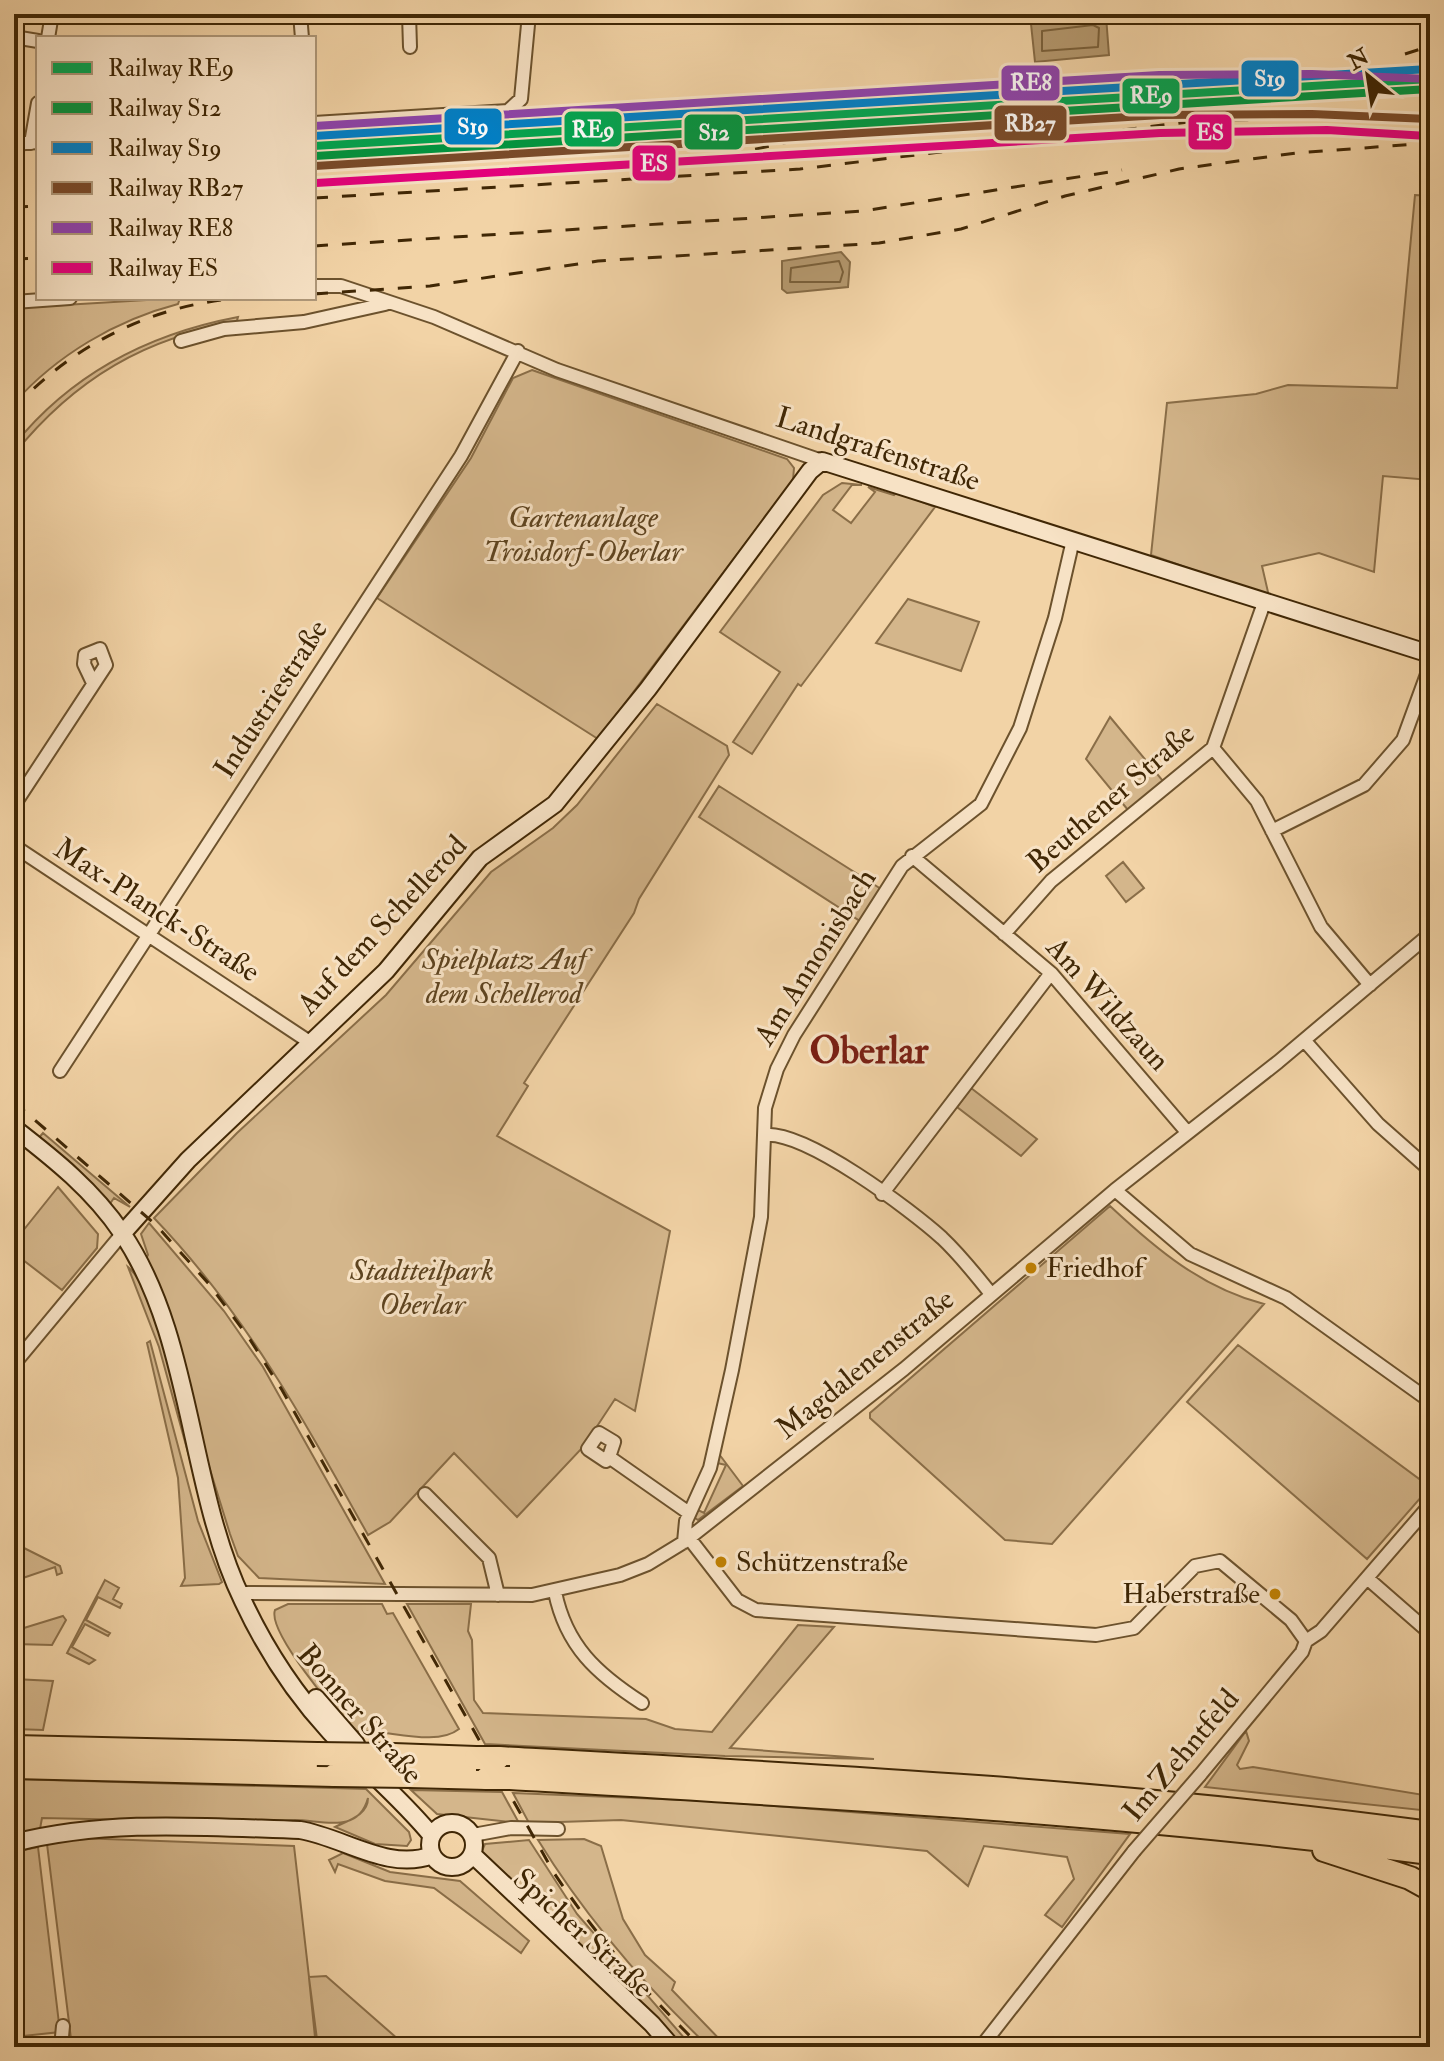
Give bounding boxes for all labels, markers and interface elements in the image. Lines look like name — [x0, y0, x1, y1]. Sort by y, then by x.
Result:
legend — [36, 36, 316, 300]
north arrow — [1328, 36, 1408, 116]
text: N — [1342, 42, 1374, 77]
text: Railway RE9 — [108, 53, 234, 84]
line badge: S19 — [1240, 59, 1300, 98]
line badge: RE8 — [1000, 64, 1061, 102]
text: S19 — [1254, 65, 1286, 93]
text: RE8 — [1010, 69, 1053, 97]
line badge: RE9 — [1121, 77, 1181, 115]
text: RE9 — [1130, 82, 1172, 110]
text: Railway S12 — [108, 93, 221, 124]
line badge: RB27 — [993, 104, 1068, 142]
line badge: S19 — [443, 107, 503, 146]
line badge: RE9 — [563, 110, 623, 148]
text: RB27 — [1004, 110, 1057, 138]
text: S19 — [457, 113, 489, 141]
line badge: S12 — [683, 113, 744, 151]
line badge: ES — [1187, 113, 1233, 151]
text: RE9 — [572, 116, 614, 144]
text: S12 — [698, 119, 730, 147]
text: ES — [1196, 119, 1224, 147]
text: Railway S19 — [108, 133, 221, 164]
line badge: ES — [631, 144, 677, 182]
text: ES — [640, 150, 668, 178]
text: Railway RB27 — [108, 173, 243, 204]
text: Railway RE8 — [108, 213, 233, 244]
text: Railway ES — [108, 253, 218, 284]
street label: Landgrafenstraße — [771, 399, 985, 499]
park label: Gartenanlage Troisdorf-Oberlar — [483, 499, 684, 570]
street label: Industriestraße — [206, 613, 336, 785]
street label: Beuthener Straße — [1020, 715, 1202, 881]
street label: Auf dem Schellerod — [288, 827, 475, 1023]
street label: Max-Planck-Straße — [47, 830, 267, 990]
street label: Am Annonisbach — [745, 861, 884, 1053]
street label: Am Wildzaun — [1038, 929, 1178, 1079]
park label: Spielplatz Auf dem Schellerod — [421, 941, 593, 1012]
district label: Oberlar — [810, 1027, 929, 1075]
place label: Friedhof — [1046, 1251, 1147, 1286]
park label: Stadtteilpark Oberlar — [349, 1252, 494, 1323]
marker: Friedhof — [1023, 1260, 1039, 1276]
street label: Magdalenenstraße — [768, 1281, 962, 1447]
place label: Schützenstraße — [736, 1545, 908, 1580]
marker: Schützenstraße — [713, 1554, 729, 1570]
place label: Haberstraße — [1122, 1577, 1260, 1612]
marker: Haberstraße — [1267, 1586, 1283, 1602]
street label: Bonner Straße — [289, 1636, 431, 1792]
street label: Im Zehntfeld — [1115, 1681, 1247, 1829]
street label: Spicher Straße — [505, 1860, 661, 2006]

